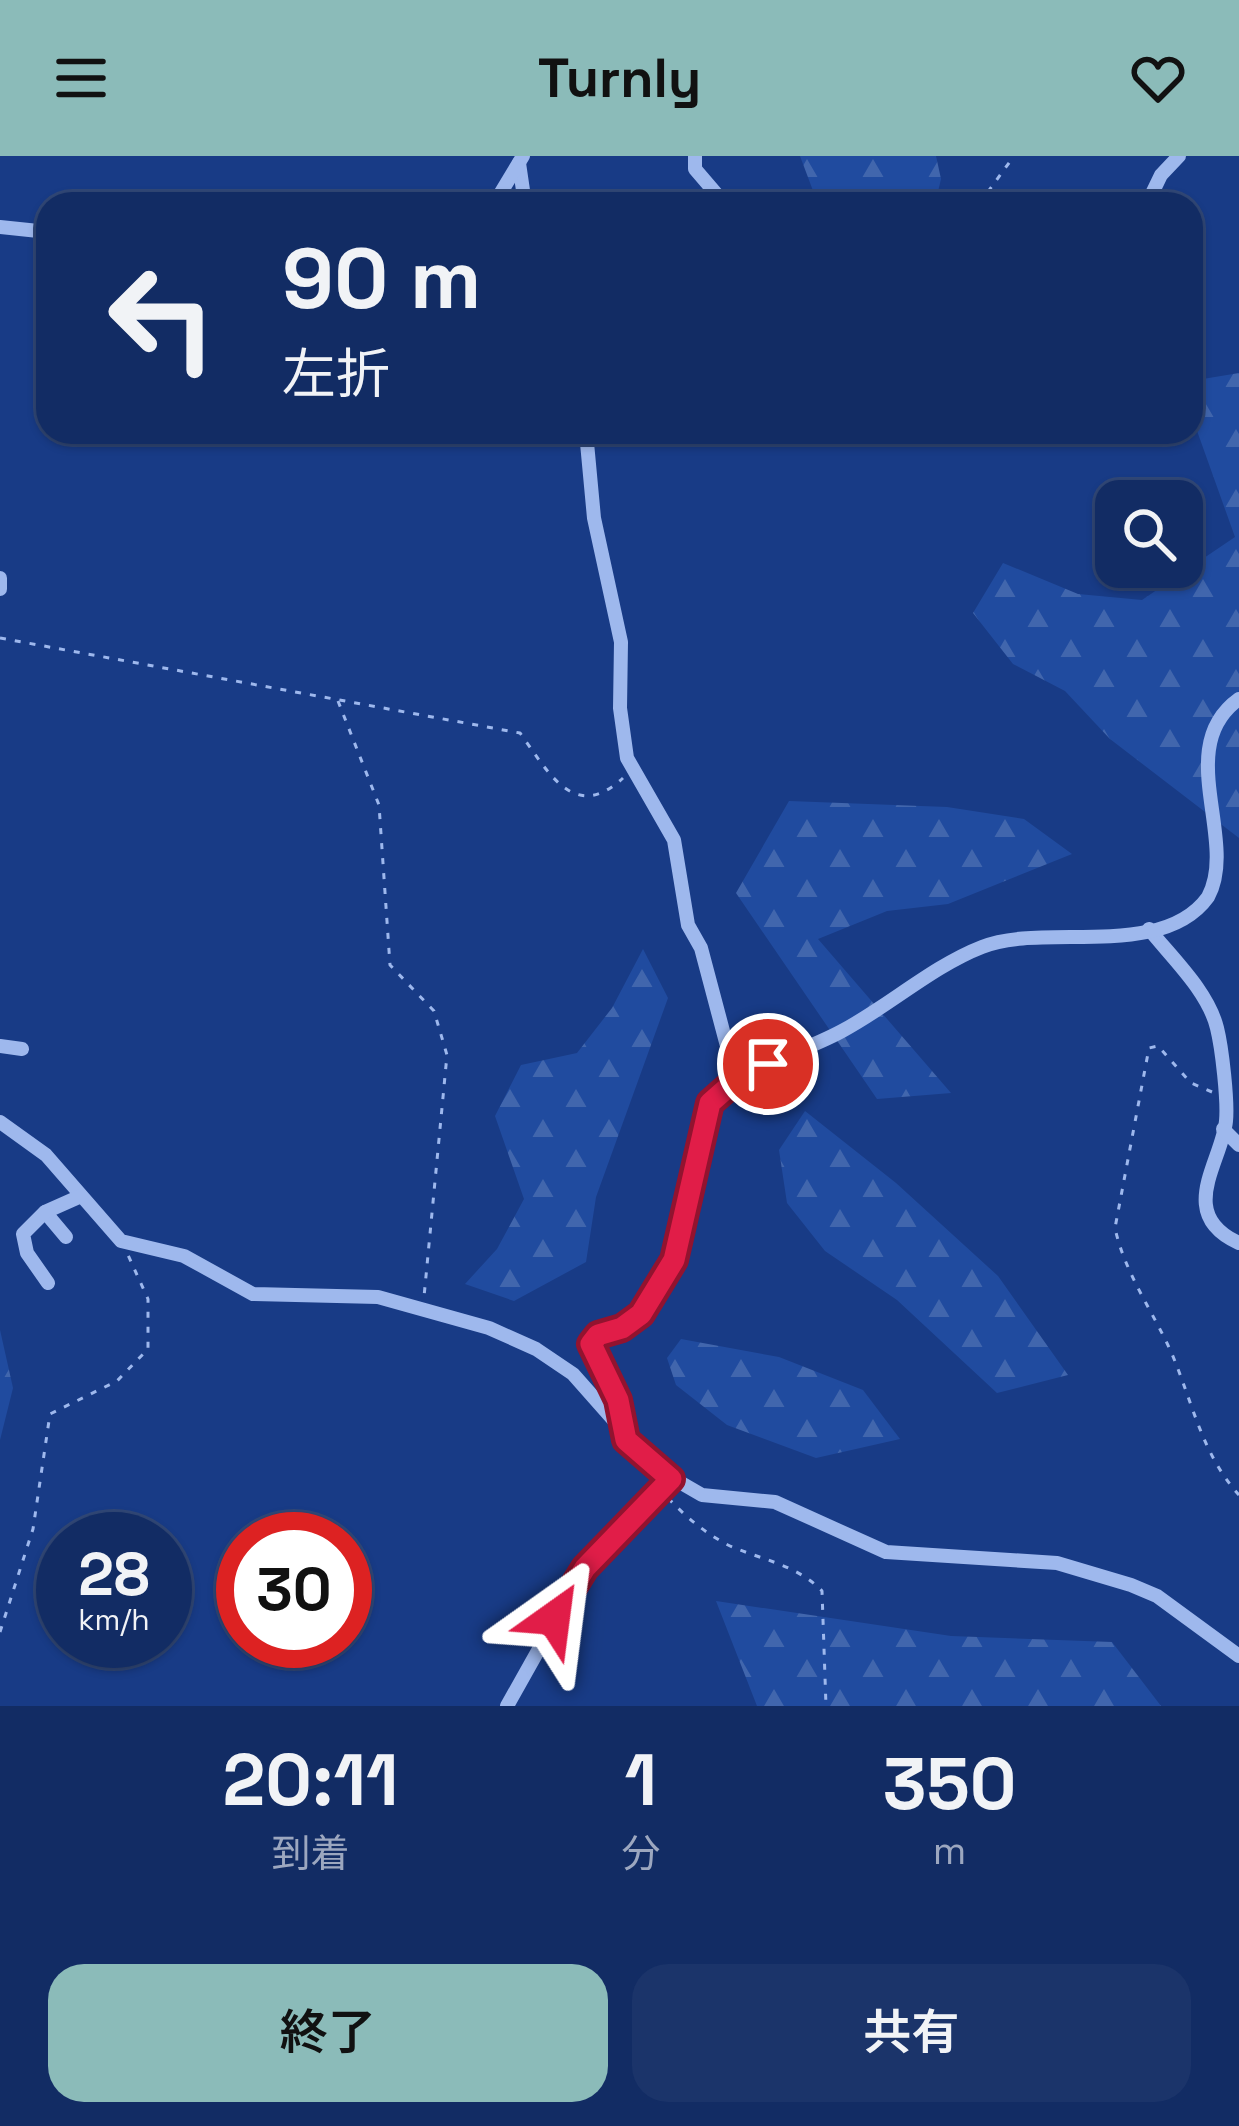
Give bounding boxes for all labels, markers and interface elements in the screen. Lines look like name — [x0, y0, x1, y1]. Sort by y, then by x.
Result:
text: Turnly — [538, 44, 701, 113]
icon: menu — [48, 45, 114, 111]
icon: heart — [1125, 45, 1191, 111]
text: 90 m — [282, 225, 481, 333]
icon: left — [84, 240, 240, 396]
text: 左折 — [282, 340, 390, 409]
map controls — [1095, 480, 1203, 588]
button: search — [1095, 480, 1203, 588]
pin — [717, 1013, 819, 1115]
icon: arrive — [735, 1031, 801, 1097]
speed limit sign: 30 — [216, 1512, 372, 1668]
text: 28 — [78, 1536, 150, 1613]
position arrow — [491, 1555, 617, 1681]
text: km/h — [78, 1600, 150, 1639]
text: 20:11 — [223, 1734, 399, 1826]
text: 1 — [624, 1734, 657, 1826]
text: 350 — [883, 1738, 1016, 1830]
text: m — [933, 1826, 966, 1875]
text: 到着 — [272, 1829, 350, 1878]
text: 分 — [621, 1829, 660, 1878]
button: 終了 — [48, 1964, 608, 2102]
button: 共有 — [632, 1964, 1191, 2102]

